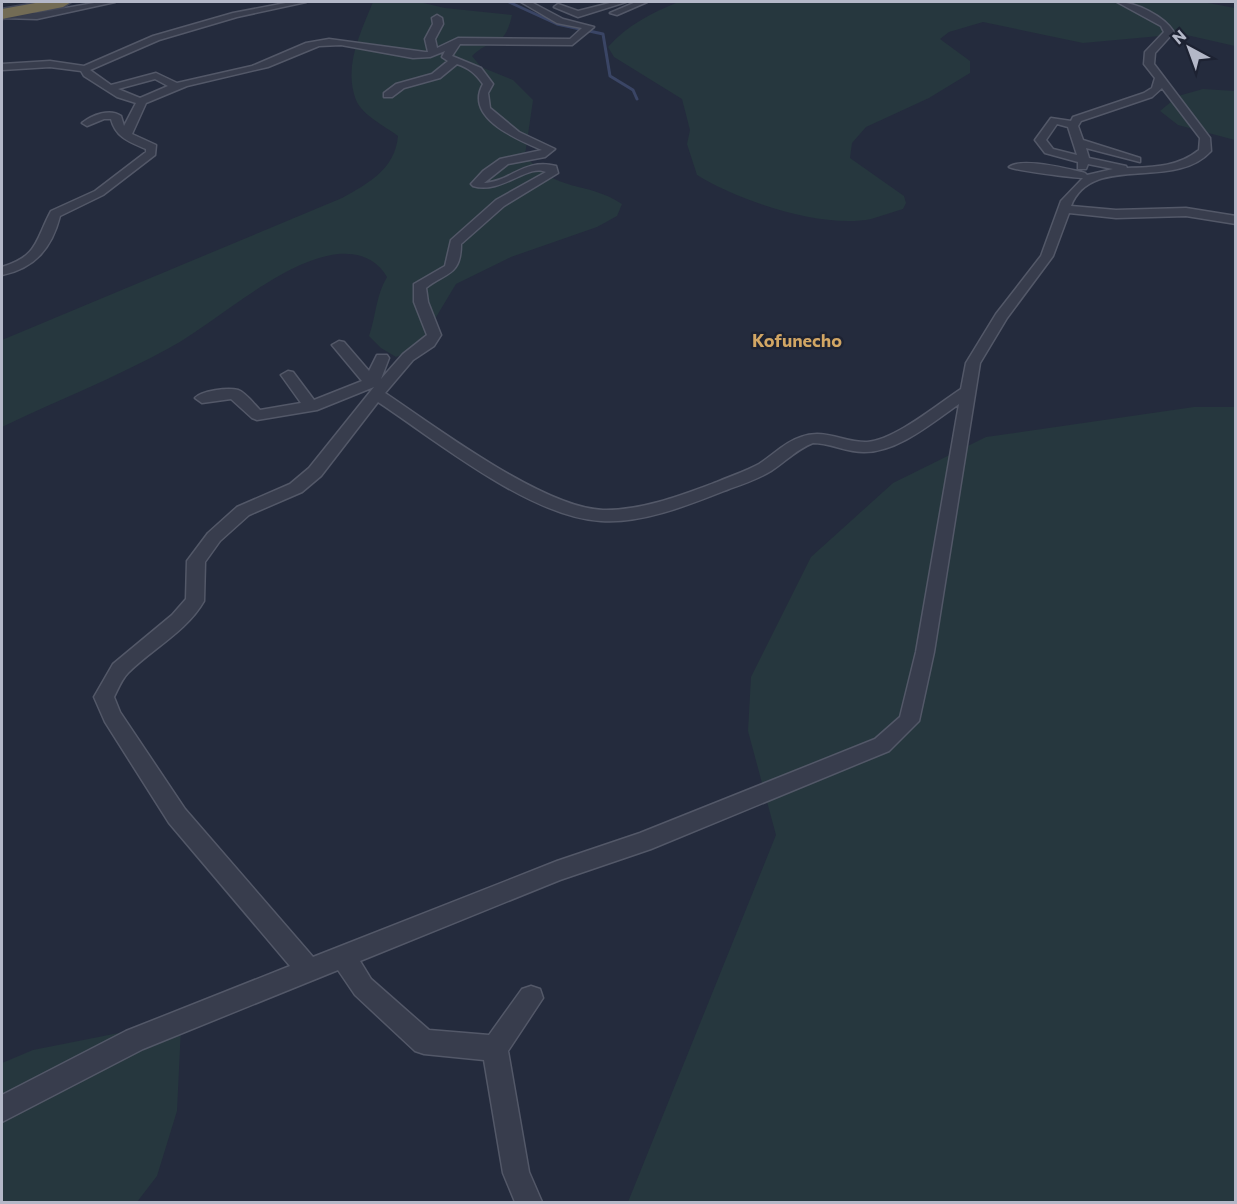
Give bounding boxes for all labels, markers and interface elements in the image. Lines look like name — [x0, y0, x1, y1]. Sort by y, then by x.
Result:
north arrow — [1159, 18, 1219, 78]
text: N — [1168, 25, 1190, 47]
district label: Kofunecho — [752, 329, 842, 351]

